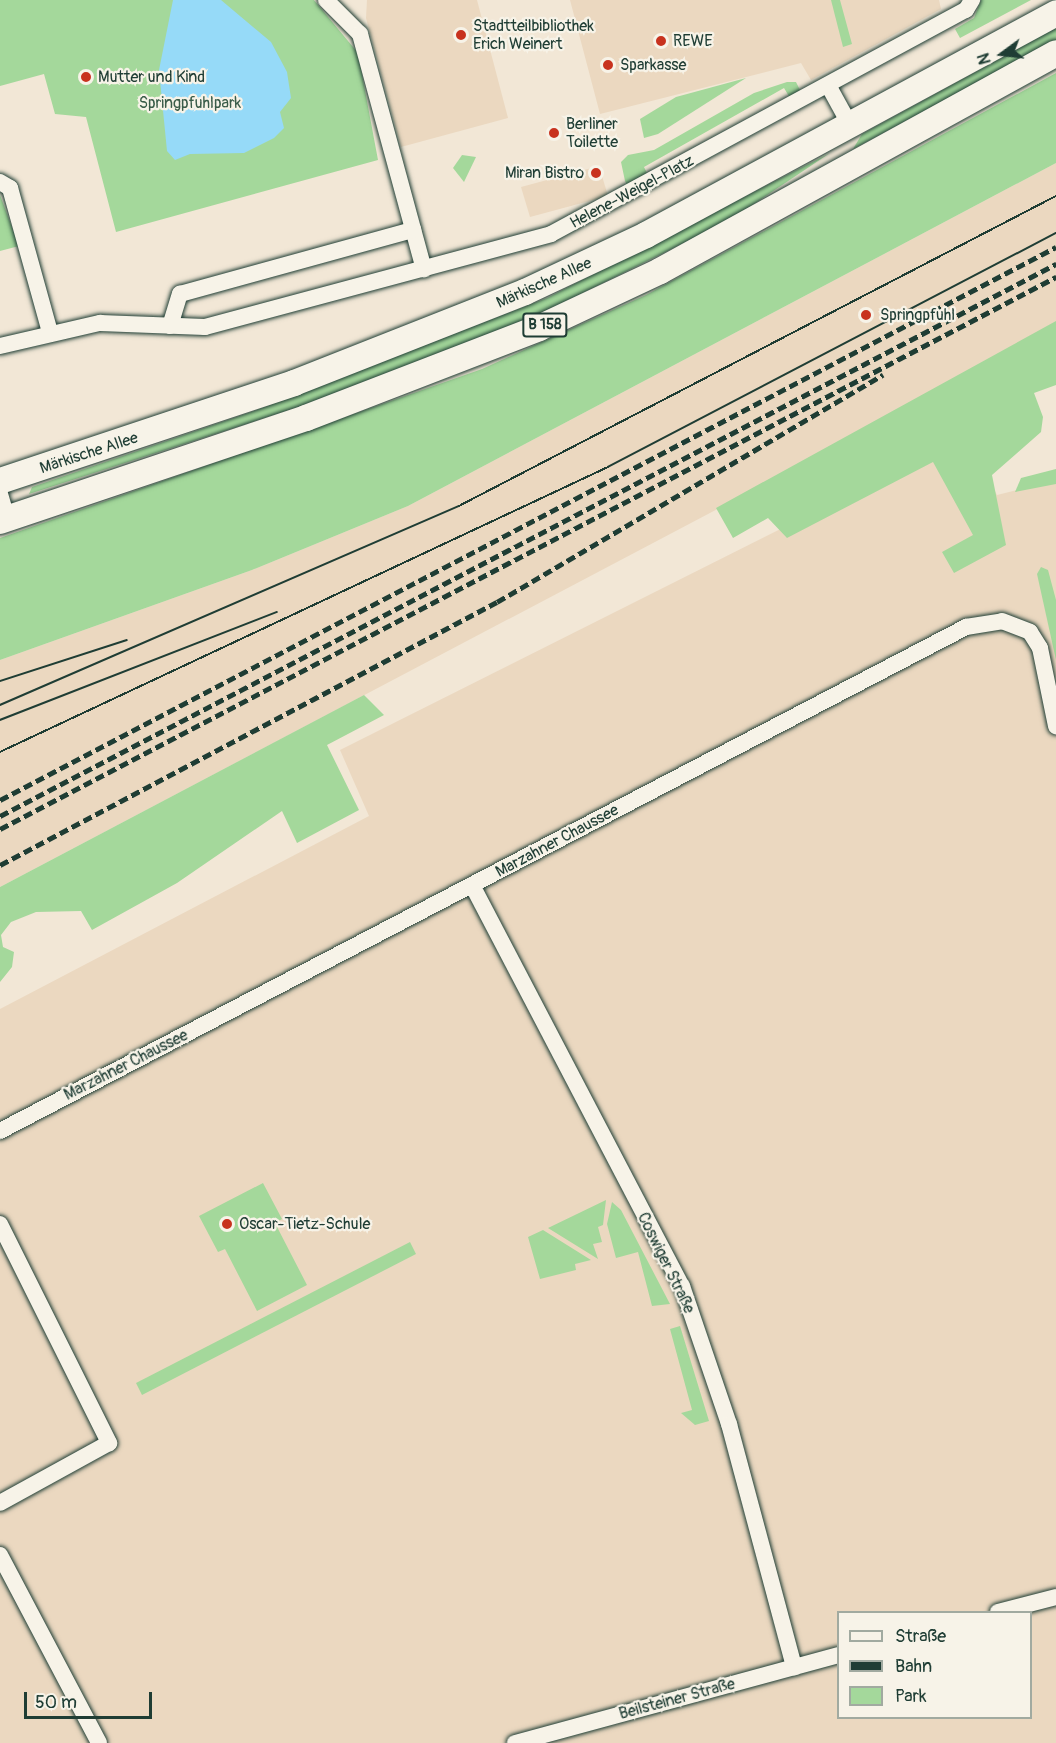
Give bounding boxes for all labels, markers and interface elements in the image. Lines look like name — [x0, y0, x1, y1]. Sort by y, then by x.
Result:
place label: Stadtteilbibliothek Erich Weinert — [473, 16, 594, 54]
north arrow — [972, 24, 1032, 84]
marker: Stadtteilbibliothek Erich Weinert — [454, 28, 468, 42]
place label: REWE — [673, 31, 713, 51]
marker: REWE — [654, 34, 668, 48]
text: N — [974, 51, 996, 66]
place label: Sparkasse — [620, 55, 686, 75]
marker: Sparkasse — [601, 58, 615, 72]
place label: Mutter und Kind — [98, 67, 205, 87]
marker: Mutter und Kind — [79, 70, 93, 84]
park label: Springpfuhlpark — [139, 93, 241, 113]
place label: Berliner Toilette — [566, 114, 618, 152]
marker: Berliner Toilette — [547, 126, 561, 140]
street label: Helene-Weigel-Platz — [567, 151, 697, 233]
place label: Miran Bistro — [505, 163, 584, 183]
marker: Miran Bistro — [589, 166, 603, 180]
street label: Märkische Allee — [493, 253, 595, 313]
place label: Springpfuhl — [880, 305, 955, 325]
marker: Springpfuhl — [857, 306, 875, 324]
road number: B 158 — [521, 313, 569, 337]
street label: Märkische Allee — [37, 428, 141, 478]
street label: Marzahner Chaussee — [492, 800, 622, 882]
street label: Marzahner Chaussee — [61, 1025, 191, 1105]
street label: Coswiger Straße — [633, 1209, 699, 1317]
place label: Oscar-Tietz-Schule — [239, 1214, 370, 1234]
marker: Oscar-Tietz-Schule — [220, 1217, 234, 1231]
legend — [837, 1611, 1032, 1719]
text: Straße — [895, 1625, 946, 1648]
text: Bahn — [895, 1655, 932, 1678]
street label: Beilsteiner Straße — [617, 1674, 737, 1724]
scale bar — [27, 1680, 154, 1718]
text: Park — [895, 1685, 927, 1708]
text: 50 m — [35, 1691, 77, 1714]

